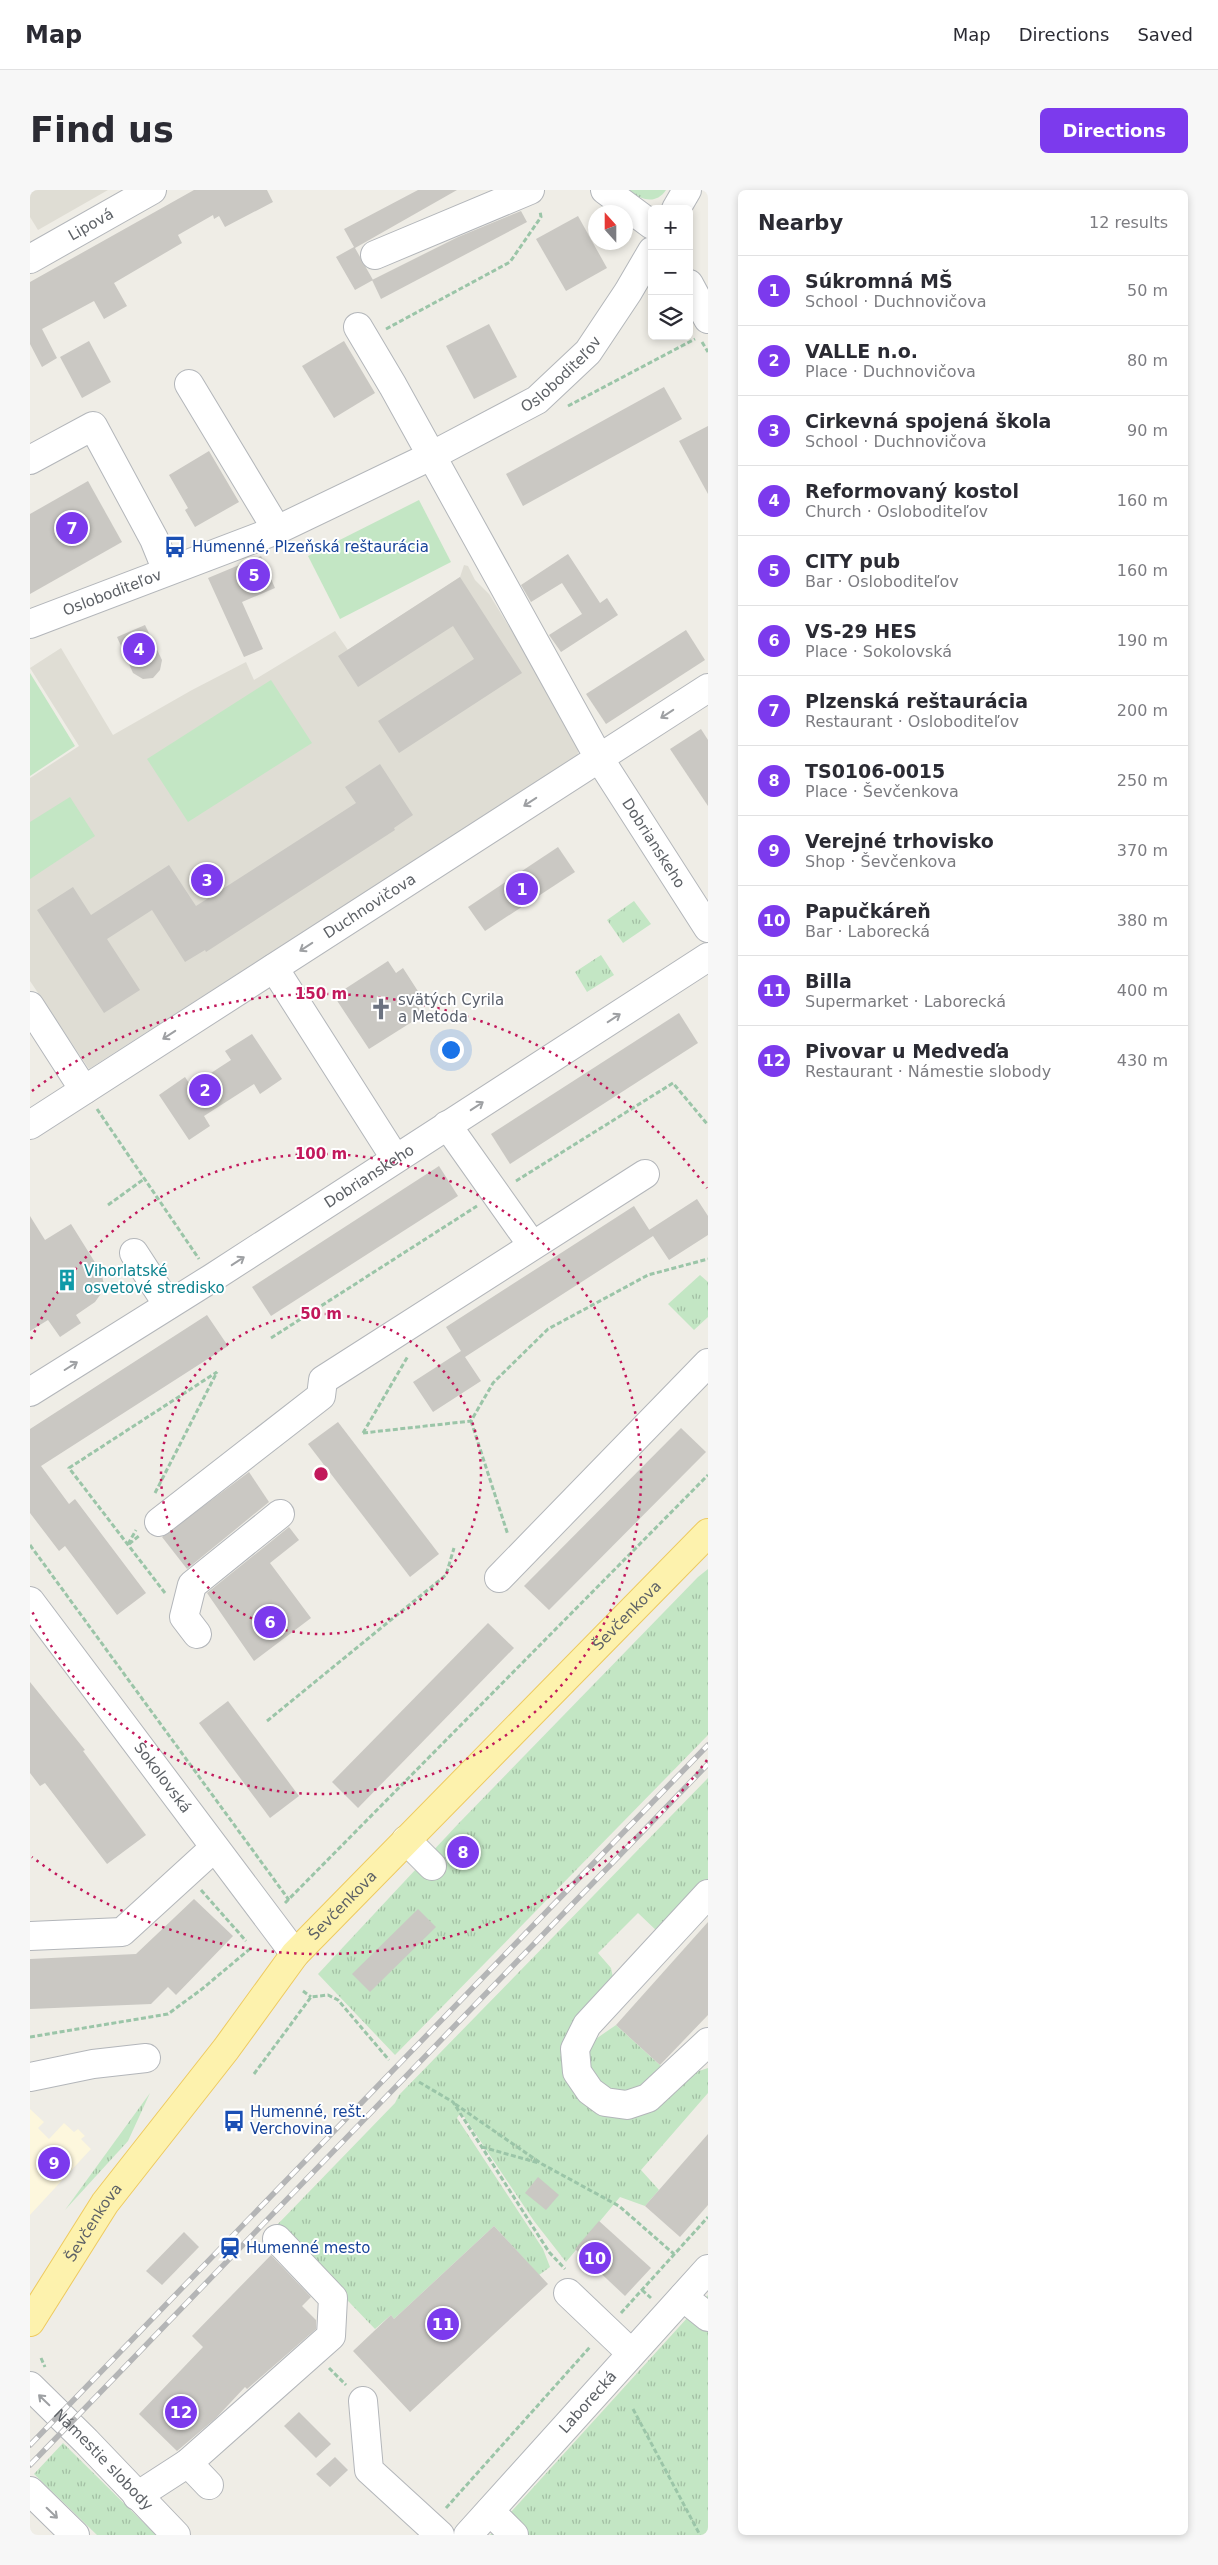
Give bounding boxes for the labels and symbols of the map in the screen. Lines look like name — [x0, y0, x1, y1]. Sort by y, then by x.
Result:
street label: Lipová — [65, 205, 117, 245]
north arrow — [588, 205, 633, 250]
street label: Osloboditeľov — [518, 333, 605, 416]
pin: 7 — [56, 509, 88, 547]
bus stop icon: Humenné, Plzeňská reštaurácia — [162, 534, 188, 560]
place label: Humenné, Plzeňská reštaurácia — [192, 538, 429, 556]
pin: 5 — [238, 556, 270, 594]
street label: Osloboditeľov — [60, 566, 164, 620]
pin: 4 — [123, 630, 155, 668]
one-way arrow — [660, 709, 674, 720]
street label: Dobrianskeho — [618, 795, 689, 891]
one-way arrow — [524, 798, 538, 808]
pin: 3 — [191, 861, 223, 899]
street label: Duchnovičova — [320, 870, 419, 942]
pin: 1 — [506, 870, 538, 908]
one-way arrow — [299, 942, 313, 952]
text: 150 m — [295, 985, 347, 1003]
place label: svätých Cyrila a Metoda — [398, 991, 504, 1026]
church icon: svätých Cyrila a Metoda — [368, 996, 394, 1022]
one-way arrow — [607, 1012, 621, 1023]
one-way arrow — [162, 1030, 176, 1040]
your location — [438, 1037, 464, 1063]
pin: 2 — [189, 1071, 221, 1109]
one-way arrow — [470, 1100, 484, 1110]
street label: Dobrianskeho — [321, 1141, 417, 1212]
text: 100 m — [295, 1145, 347, 1163]
one-way arrow — [231, 1255, 245, 1265]
place label: Vihorlatské osvetové stredisko — [84, 1262, 225, 1297]
building icon: Vihorlatské osvetové stredisko — [54, 1267, 80, 1293]
text: 50 m — [300, 1305, 342, 1323]
one-way arrow — [64, 1361, 78, 1371]
centre of rings — [312, 1465, 330, 1483]
street label: Ševčenkova — [588, 1577, 665, 1654]
pin: 6 — [254, 1603, 286, 1641]
street label: Sokolovská — [130, 1739, 195, 1817]
pin: 8 — [447, 1833, 479, 1871]
street label: Ševčenkova — [304, 1867, 381, 1944]
place label: Humenné, rešt. Verchovina — [250, 2103, 366, 2138]
bus stop icon: Humenné, rešt. Verchovina — [221, 2108, 247, 2134]
pin: 9 — [38, 2144, 70, 2182]
street label: Ševčenkova — [60, 2180, 126, 2265]
station icon: Humenné mesto — [217, 2235, 243, 2261]
place label: Humenné mesto — [246, 2239, 370, 2257]
pin: 10 — [579, 2239, 611, 2277]
pin: 11 — [427, 2305, 459, 2343]
street label: Laborecká — [555, 2367, 620, 2437]
pin: 12 — [165, 2393, 197, 2431]
one-way arrow — [38, 2394, 51, 2406]
street label: Námestie slobody — [50, 2405, 157, 2514]
one-way arrow — [46, 2507, 59, 2519]

